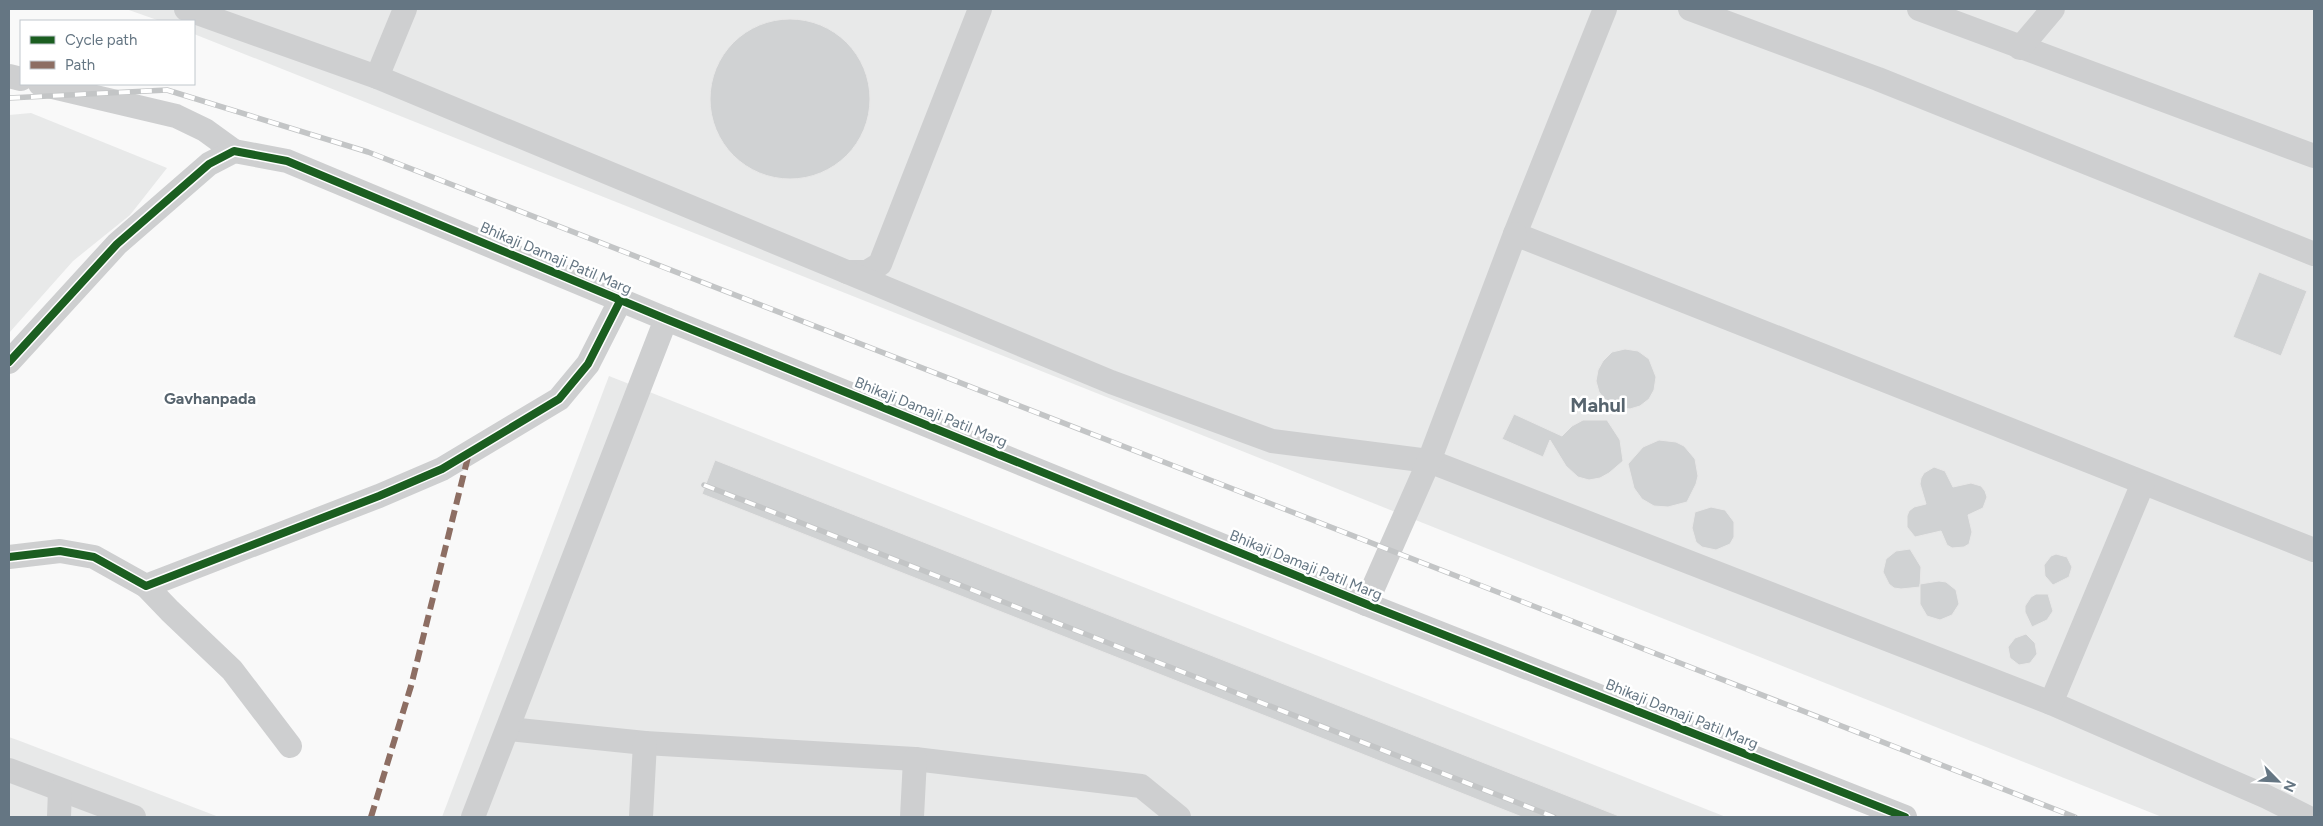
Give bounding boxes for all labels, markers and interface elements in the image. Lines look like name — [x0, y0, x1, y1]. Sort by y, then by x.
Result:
legend — [20, 20, 195, 85]
text: Cycle path — [65, 31, 137, 49]
text: Path — [65, 56, 95, 74]
street label: Bhikaji Damaji Patil Marg — [477, 218, 635, 298]
street label: Bhikaji Damaji Patil Marg — [852, 373, 1010, 451]
district label: Gavhanpada — [164, 389, 256, 408]
district label: Mahul — [1570, 393, 1626, 417]
street label: Bhikaji Damaji Patil Marg — [1227, 526, 1385, 604]
street label: Bhikaji Damaji Patil Marg — [1603, 675, 1761, 753]
north arrow — [2253, 756, 2303, 806]
text: N — [2279, 778, 2299, 794]

